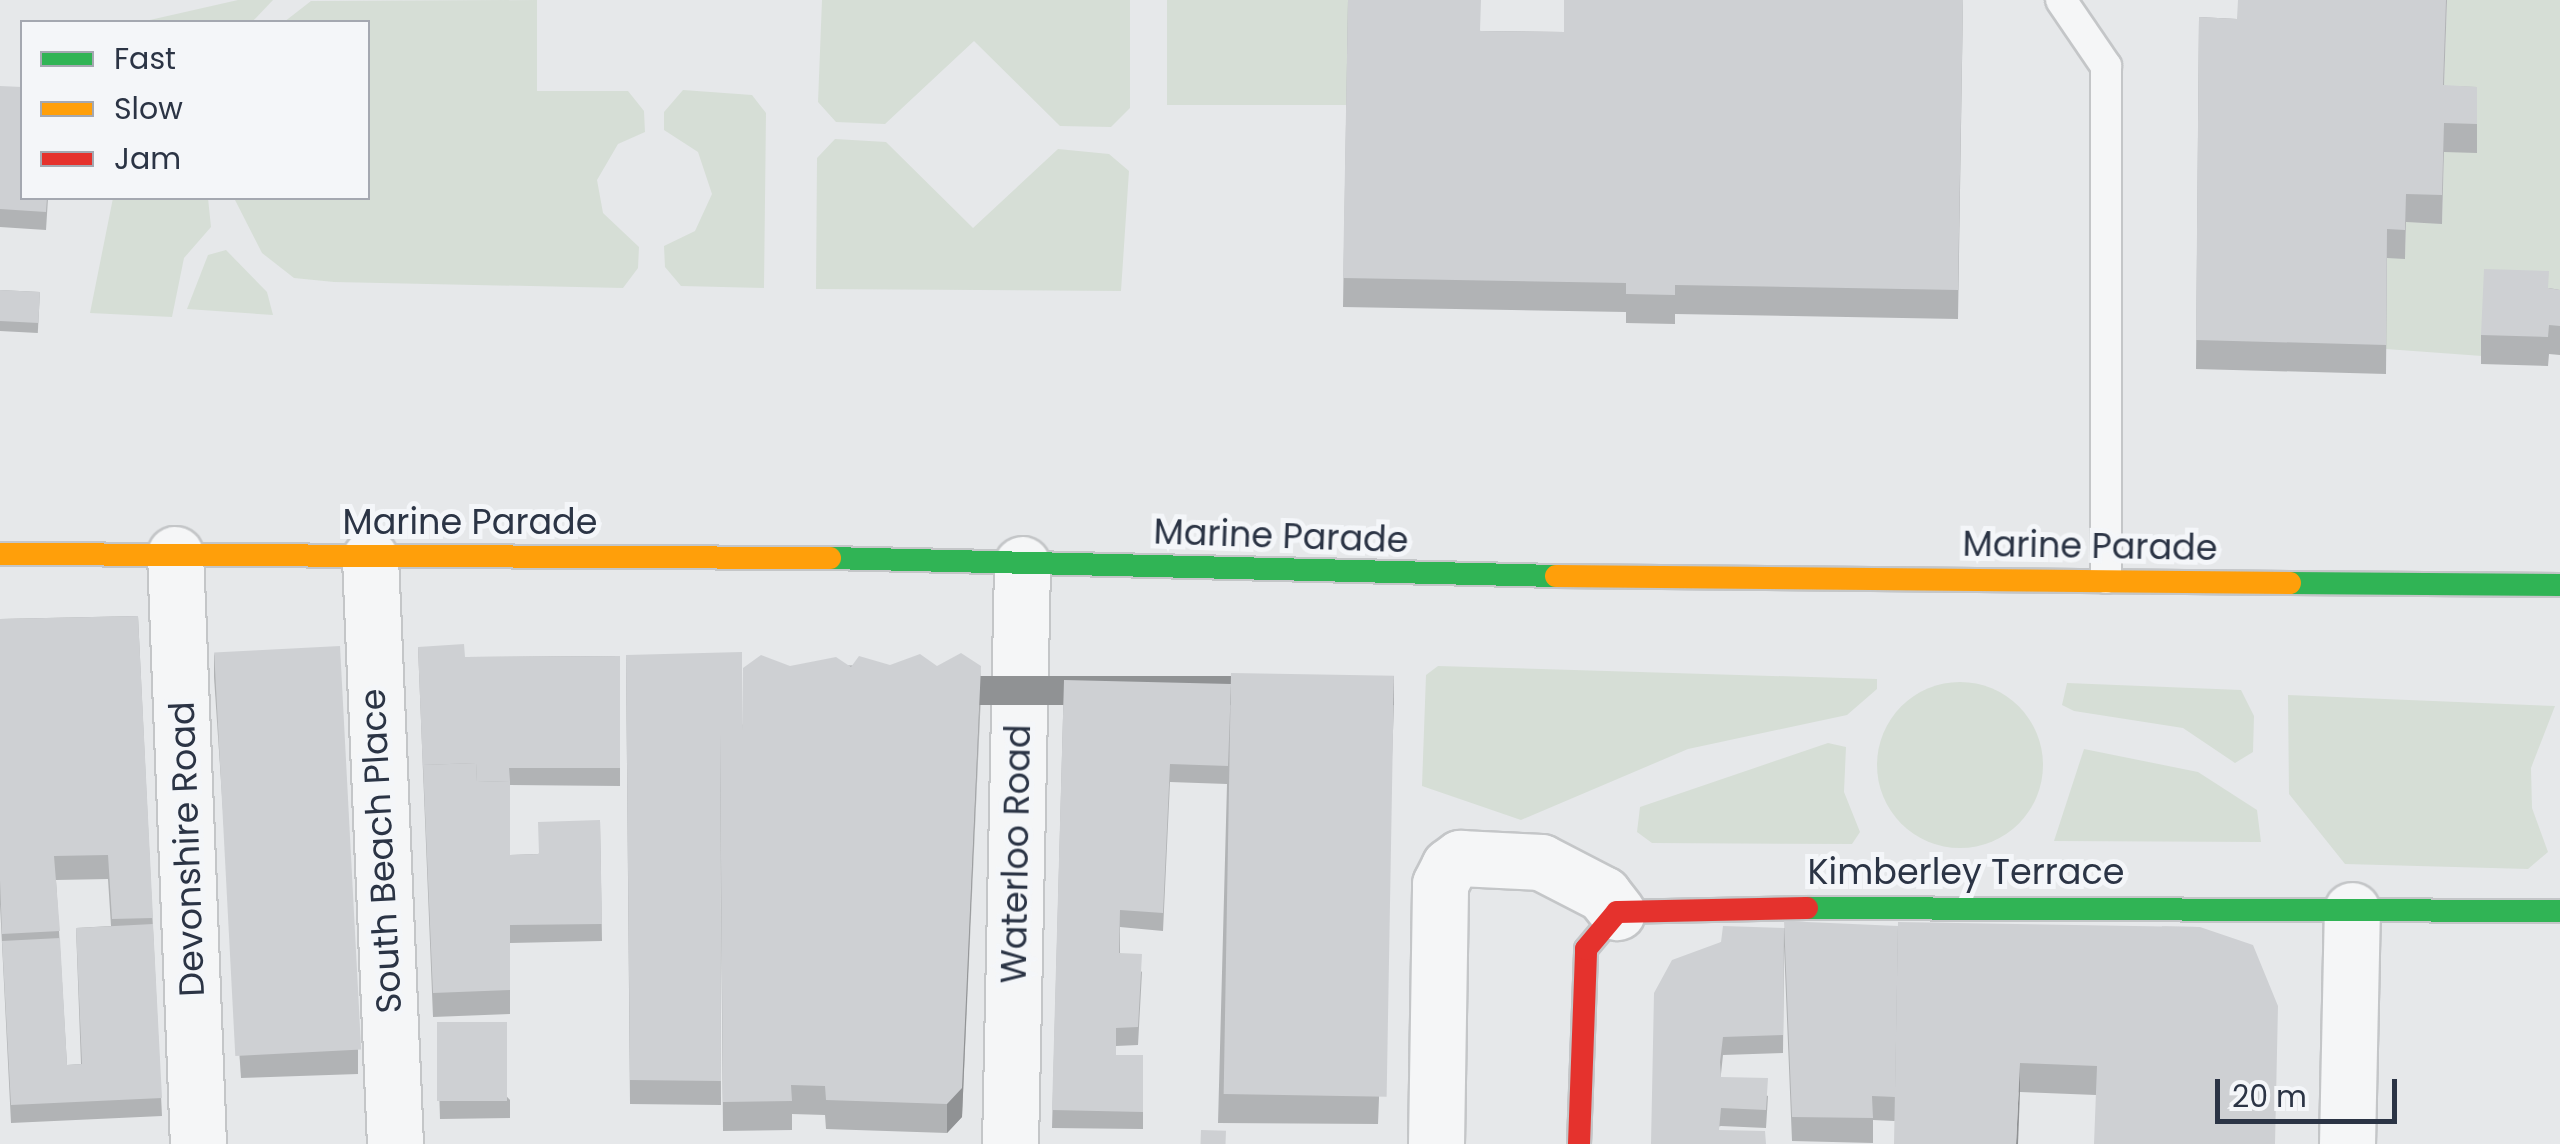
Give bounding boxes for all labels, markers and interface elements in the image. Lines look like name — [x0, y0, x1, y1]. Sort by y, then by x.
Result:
legend — [20, 20, 370, 200]
text: Fast — [114, 37, 176, 80]
text: Slow — [114, 87, 183, 130]
text: Jam — [114, 137, 181, 180]
street label: Marine Parade — [343, 501, 597, 543]
street label: Marine Parade — [1153, 511, 1409, 561]
street label: Marine Parade — [1962, 523, 2218, 569]
street label: South Beach Place — [352, 688, 410, 1014]
street label: Devonshire Road — [161, 701, 213, 997]
street label: Waterloo Road — [993, 724, 1039, 984]
street label: Kimberley Terrace — [1808, 851, 2124, 893]
scale bar — [2220, 1059, 2402, 1121]
text: 20 m — [2232, 1075, 2307, 1118]

